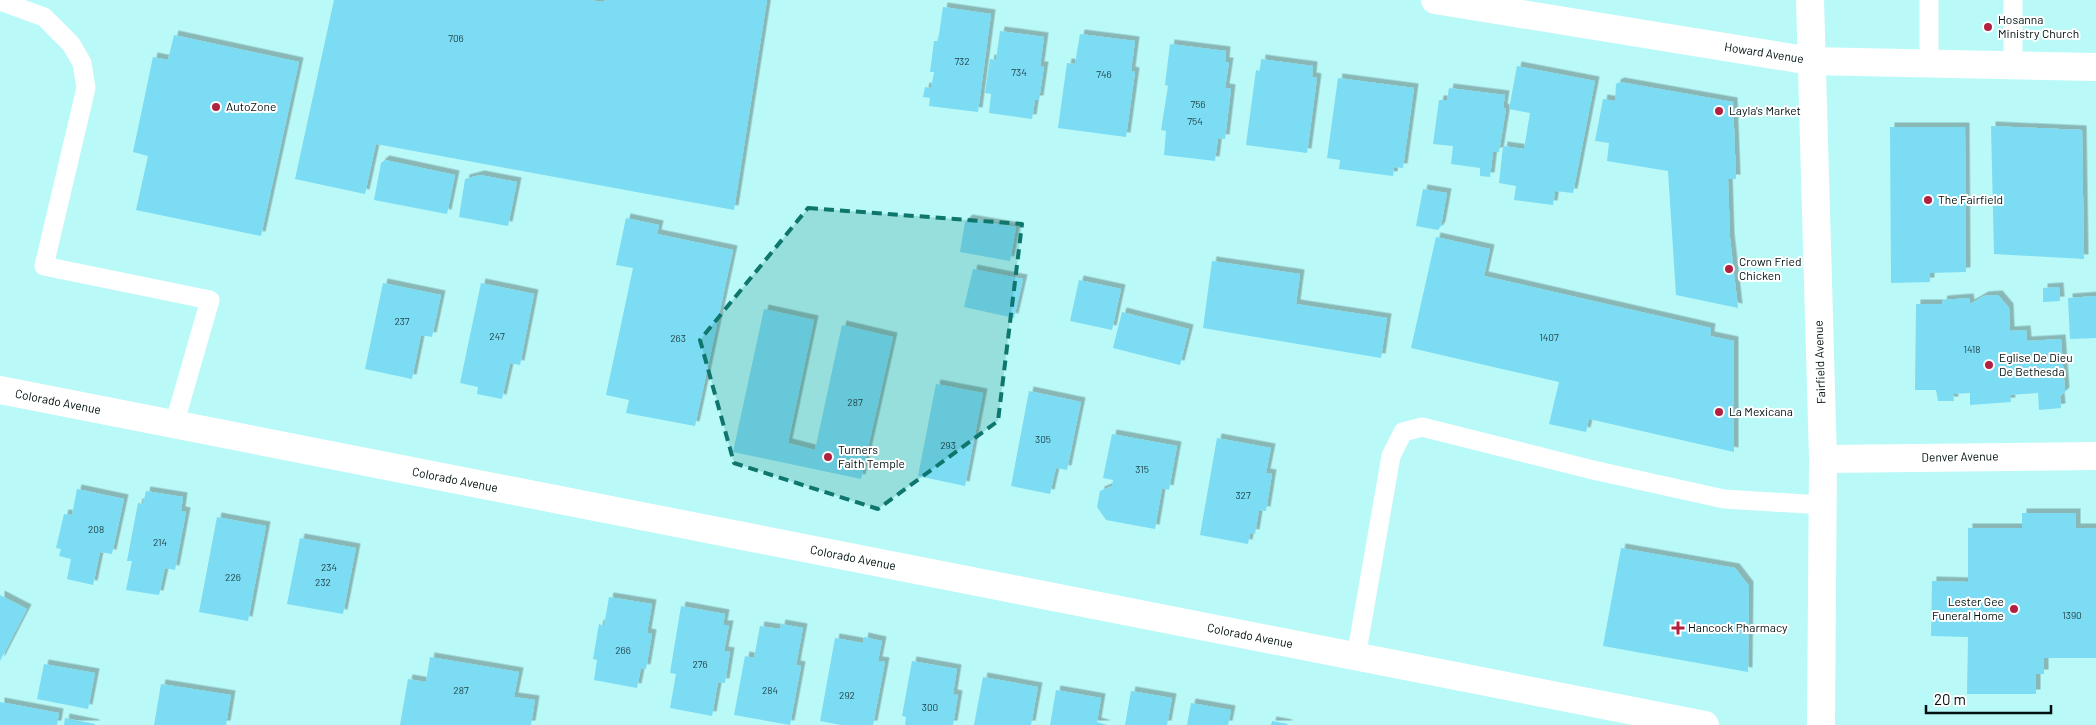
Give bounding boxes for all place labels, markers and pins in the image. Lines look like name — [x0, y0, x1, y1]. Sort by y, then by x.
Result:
place label: Hosanna Ministry Church — [1998, 12, 2079, 40]
marker: Hosanna Ministry Church — [1982, 21, 1994, 33]
place label: AutoZone — [226, 99, 276, 113]
marker: AutoZone — [210, 101, 222, 113]
place label: Layla's Market — [1729, 103, 1801, 117]
marker: Layla's Market — [1713, 105, 1725, 117]
place label: The Fairfield — [1938, 192, 2003, 206]
marker: The Fairfield — [1922, 194, 1934, 206]
place label: Crown Fried Chicken — [1739, 254, 1801, 282]
marker: Crown Fried Chicken — [1723, 263, 1735, 275]
place label: Eglise De Dieu De Bethesda — [1999, 350, 2073, 378]
marker: Eglise De Dieu De Bethesda — [1983, 359, 1995, 371]
place label: La Mexicana — [1729, 404, 1793, 418]
marker: La Mexicana — [1713, 406, 1725, 418]
place label: Turners Faith Temple — [838, 442, 905, 470]
marker: Turners Faith Temple — [822, 451, 834, 463]
place label: Lester Gee Funeral Home — [1932, 594, 2004, 622]
marker: Lester Gee Funeral Home — [2008, 603, 2020, 615]
place label: Hancock Pharmacy — [1688, 620, 1788, 634]
marker: Hancock Pharmacy — [1672, 622, 1684, 634]

